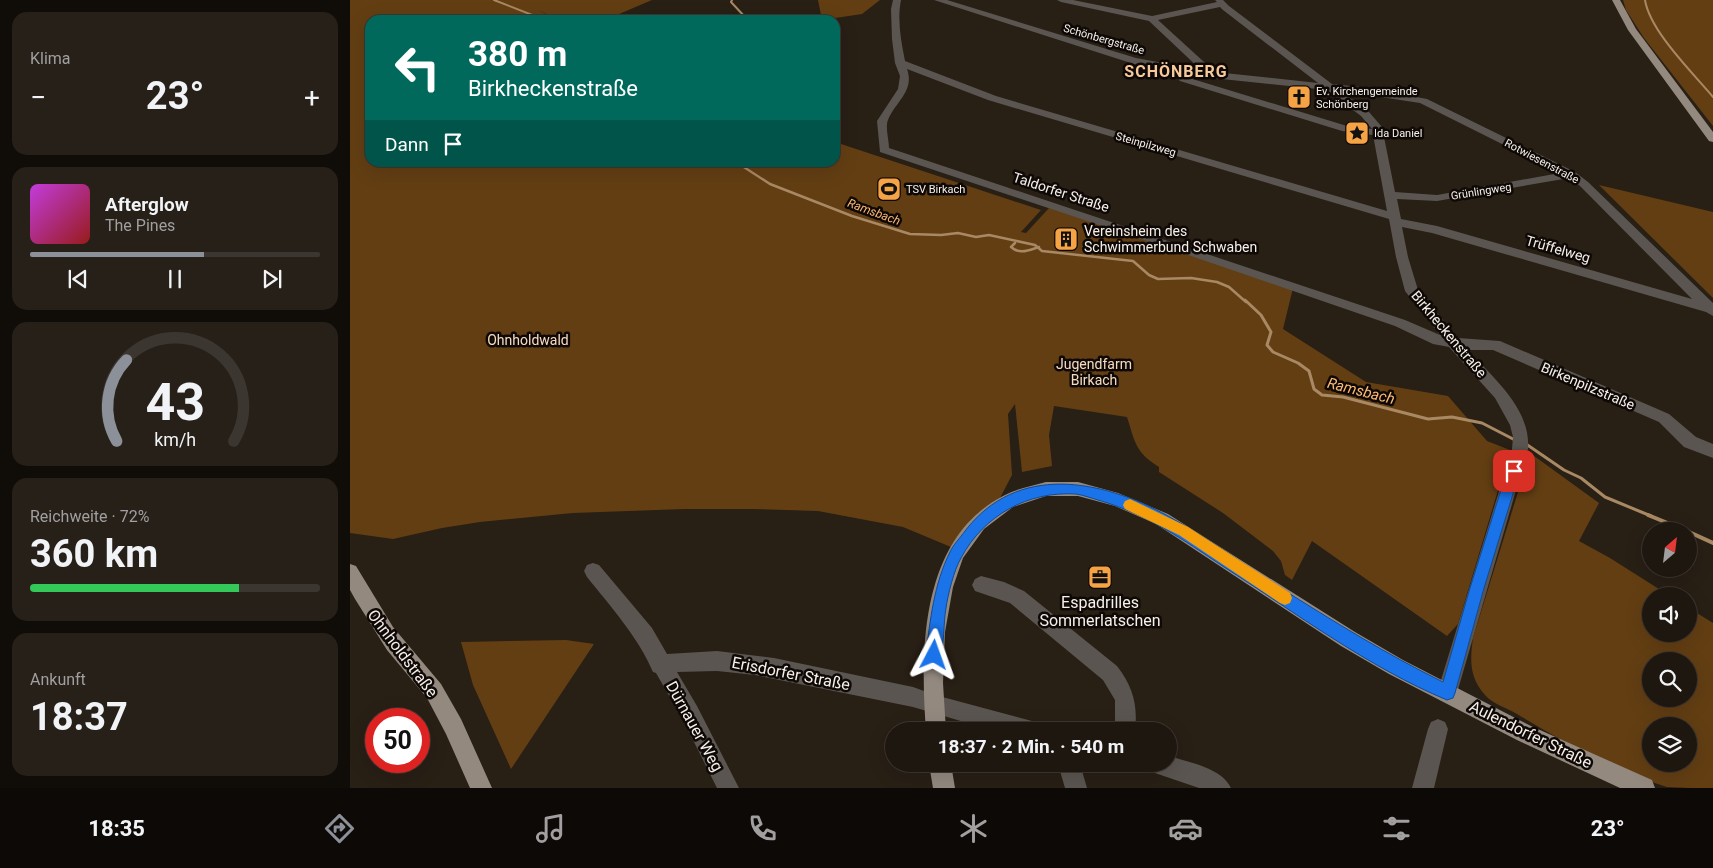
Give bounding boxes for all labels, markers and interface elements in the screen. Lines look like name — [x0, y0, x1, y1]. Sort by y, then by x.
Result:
street label: Schönbergstraße — [1062, 22, 1146, 57]
text: 380 m — [468, 34, 567, 75]
icon: left — [385, 35, 450, 100]
text: Klima — [30, 49, 71, 68]
district label: SCHÖNBERG — [1124, 62, 1228, 81]
text: 23° — [146, 74, 204, 118]
text: Birkheckenstraße — [468, 76, 638, 101]
text: − — [30, 81, 46, 114]
text: + — [304, 81, 320, 114]
church icon: Ev. Kirchengemeinde Schönberg — [1286, 84, 1312, 110]
place label: Ev. Kirchengemeinde Schönberg — [1316, 85, 1418, 111]
place icon: Ida Daniel — [1344, 120, 1370, 146]
place label: Ida Daniel — [1374, 127, 1422, 140]
icon: arrive — [439, 130, 467, 158]
street label: Steinpilzweg — [1114, 130, 1177, 159]
text: Dann — [385, 133, 429, 156]
street label: Rotwiesenstraße — [1502, 136, 1581, 187]
street label: Taldorfer Straße — [1011, 169, 1111, 215]
sports icon: TSV Birkach — [876, 176, 902, 202]
street label: Grünlingweg — [1450, 180, 1512, 203]
place label: TSV Birkach — [906, 183, 965, 196]
text: Afterglow — [105, 193, 189, 216]
water label: Ramsbach — [846, 196, 902, 228]
text: The Pines — [105, 216, 175, 235]
place label: Vereinsheim des Schwimmerbund Schwaben — [1084, 223, 1257, 255]
building icon: Vereinsheim des Schwimmerbund Schwaben — [1053, 226, 1079, 252]
street label: Trüffelweg — [1524, 232, 1592, 266]
icon: previous — [64, 265, 92, 293]
icon: pause — [161, 265, 189, 293]
icon: next — [258, 265, 286, 293]
street label: Birkheckenstraße — [1408, 287, 1490, 381]
park label: Ohnholdwald — [487, 332, 569, 348]
park label: Jugendfarm Birkach — [1056, 356, 1132, 388]
street label: Birkenpilzstraße — [1539, 359, 1637, 413]
text: 43 — [145, 372, 205, 433]
water label: Ramsbach — [1325, 374, 1397, 408]
text: km/h — [154, 429, 196, 450]
pin — [1493, 450, 1535, 492]
icon: arrive — [1500, 457, 1528, 485]
text: Reichweite · 72% — [30, 507, 149, 526]
north arrow — [1642, 522, 1698, 578]
map controls — [1642, 522, 1697, 772]
text: 360 km — [30, 532, 158, 576]
office icon: Espadrilles Sommerlatschen — [1087, 564, 1113, 590]
button: sound — [1642, 587, 1697, 642]
place label: Espadrilles Sommerlatschen — [1039, 593, 1161, 630]
street label: Ohnholdstraße — [363, 606, 442, 701]
position arrow — [907, 628, 959, 680]
button: search — [1642, 652, 1697, 707]
street label: Erisdorfer Straße — [730, 653, 852, 694]
text: Ankunft — [30, 670, 86, 689]
street label: Dürnauer Weg — [662, 678, 727, 775]
text: 18:37 — [30, 695, 128, 739]
street label: Aulendorfer Straße — [1466, 697, 1595, 772]
speed limit sign: 50 — [365, 708, 430, 773]
button: layers — [1642, 717, 1697, 772]
text: 18:37 · 2 Min. · 540 m — [938, 735, 1124, 758]
icon: directions — [322, 811, 357, 846]
icon: music — [533, 811, 568, 846]
icon: phone — [745, 811, 780, 846]
icon: climate — [956, 811, 991, 846]
icon: car — [1168, 811, 1203, 846]
icon: filters — [1379, 811, 1414, 846]
text: 18:35 — [88, 816, 145, 841]
text: 23° — [1591, 816, 1625, 841]

